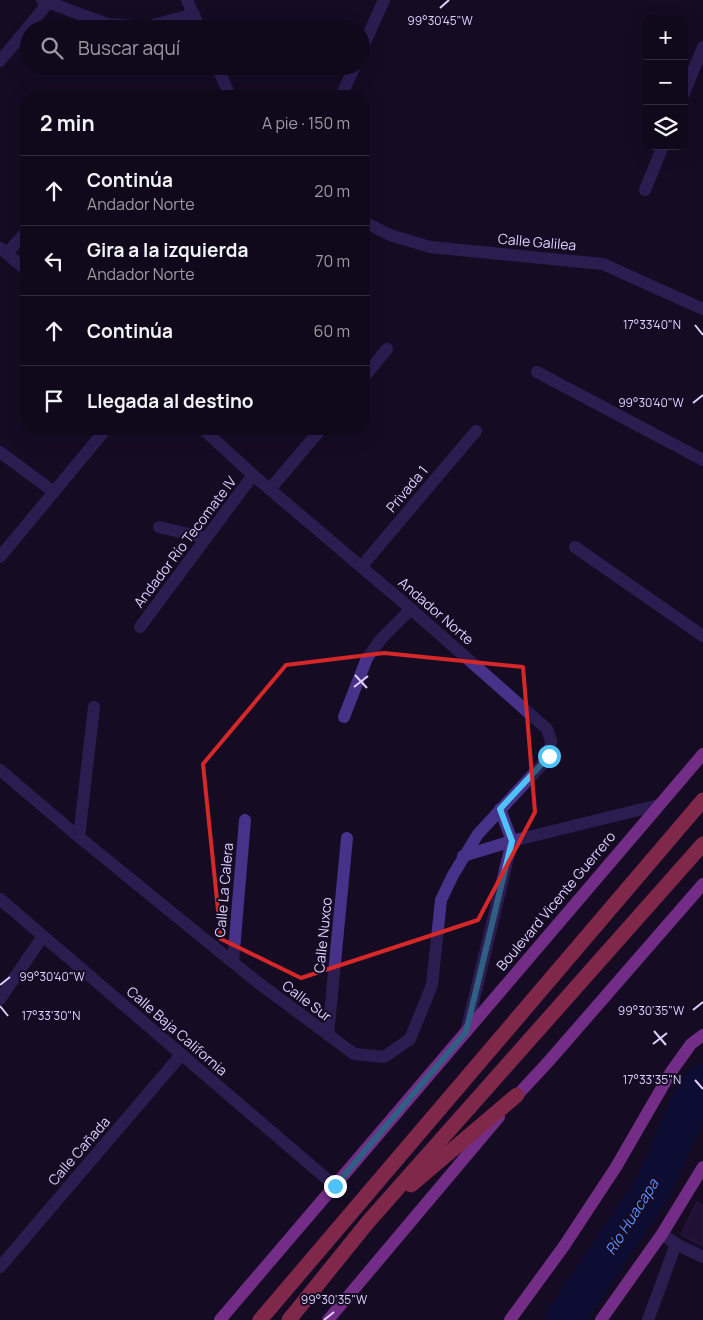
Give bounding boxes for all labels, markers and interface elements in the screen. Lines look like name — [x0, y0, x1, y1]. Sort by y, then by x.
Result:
text: 99°30'45"W — [407, 12, 473, 29]
map controls — [643, 15, 688, 150]
button: + — [643, 15, 688, 60]
search box — [20, 20, 370, 75]
icon: search — [38, 34, 66, 62]
text: Buscar aquí — [78, 35, 180, 61]
button: − — [643, 60, 688, 105]
button: layers — [643, 105, 688, 150]
text: 2 min — [40, 109, 95, 137]
text: A pie · 150 m — [262, 112, 350, 134]
text: Continúa — [87, 167, 173, 193]
icon: ahead — [40, 177, 68, 205]
text: 20 m — [314, 180, 350, 202]
text: Andador Norte — [87, 193, 195, 215]
street label: Calle Galilea — [497, 229, 577, 254]
text: Gira a la izquierda — [87, 237, 248, 263]
icon: left — [40, 247, 68, 275]
text: 70 m — [315, 250, 350, 272]
text: Andador Norte — [87, 263, 195, 285]
text: 17°33'40"N — [623, 316, 681, 333]
icon: ahead — [40, 317, 68, 345]
text: Continúa — [87, 318, 173, 344]
text: 60 m — [314, 320, 350, 342]
icon: arrive — [40, 387, 68, 415]
text: Llegada al destino — [87, 388, 254, 414]
text: 99°30'40"W — [618, 394, 685, 411]
street label: Privada 1 — [381, 461, 432, 516]
street label: Andador Río Tecomate IV — [129, 472, 241, 611]
street label: Andador Norte — [395, 573, 478, 649]
route start — [538, 745, 561, 768]
street label: Boulevard Vicente Guerrero — [492, 827, 619, 974]
street label: Calle La Calera — [210, 842, 237, 938]
street label: Calle Nuxco — [309, 896, 336, 974]
text: 99°30'40"W — [19, 968, 86, 985]
street label: Calle Sur — [279, 976, 336, 1025]
street label: Calle Baja California — [123, 982, 232, 1080]
text: 99°30'35"W — [618, 1002, 685, 1019]
text: 17°33'30"N — [22, 1007, 80, 1024]
text: 17°33'35"N — [623, 1071, 681, 1088]
street label: Calle Cañada — [43, 1112, 114, 1189]
water label: Río Huacapa — [600, 1174, 664, 1259]
route end — [324, 1175, 347, 1198]
text: 99°30'35"W — [301, 1291, 368, 1308]

